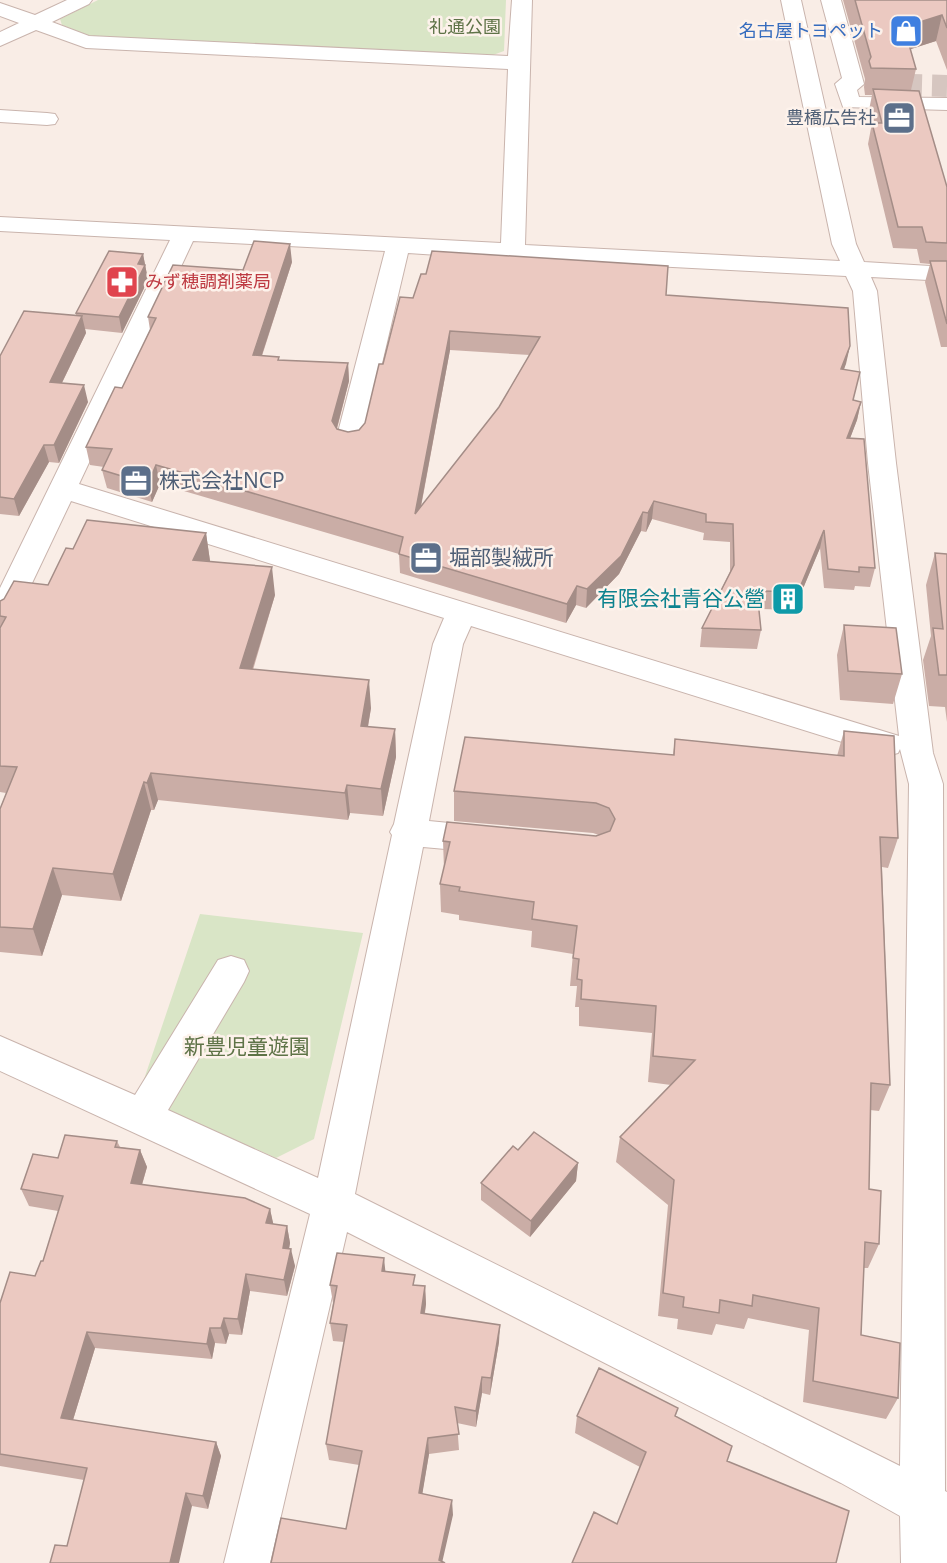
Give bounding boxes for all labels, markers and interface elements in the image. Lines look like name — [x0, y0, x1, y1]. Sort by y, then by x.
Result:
shop icon: 名古屋トヨペット — [888, 13, 924, 49]
park label: 礼通公園 — [429, 14, 501, 38]
place label: 名古屋トヨペット — [739, 18, 883, 42]
office icon: 豊橋広告社 — [881, 100, 917, 136]
place label: 豊橋広告社 — [786, 105, 876, 129]
pharmacy icon: みず穂調剤薬局 — [104, 264, 140, 300]
place label: みず穂調剤薬局 — [145, 269, 271, 293]
office icon: 株式会社NCP — [118, 463, 154, 499]
place label: 株式会社NCP — [159, 466, 285, 494]
office icon: 堀部製絨所 — [408, 540, 444, 576]
place label: 堀部製絨所 — [449, 543, 554, 571]
building icon: 有限会社青谷公營 — [770, 581, 806, 617]
place label: 有限会社青谷公營 — [597, 584, 765, 612]
park label: 新豊児童遊園 — [184, 1032, 310, 1060]

